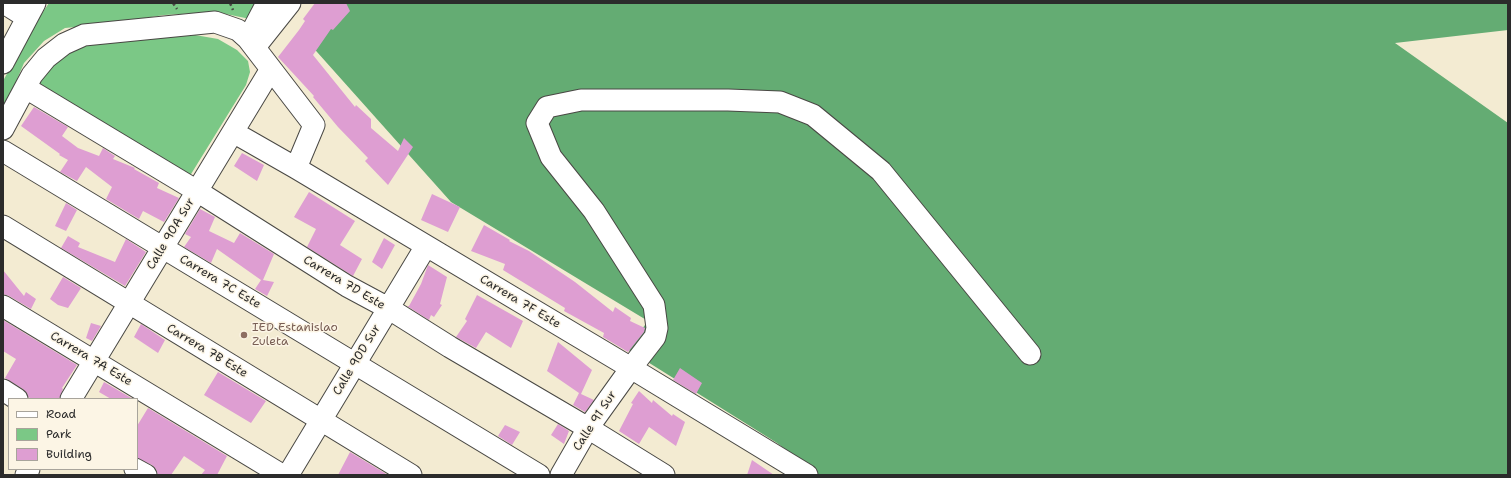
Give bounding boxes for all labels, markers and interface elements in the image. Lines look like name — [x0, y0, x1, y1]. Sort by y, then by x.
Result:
street label: Calle 90A Sur — [144, 196, 198, 272]
street label: Carrera 7C Este — [177, 252, 263, 312]
street label: Carrera 7D Este — [300, 253, 388, 313]
street label: Carrera 7F Este — [477, 272, 563, 332]
street label: Carrera 7B Este — [164, 321, 250, 381]
place label: IED Estanislao Zuleta — [252, 321, 338, 349]
street label: Calle 90D Sur — [330, 322, 384, 398]
street label: Carrera 7A Este — [47, 329, 135, 389]
marker: IED Estanislao Zuleta — [239, 330, 249, 340]
street label: Calle 91 Sur — [570, 388, 620, 454]
legend — [8, 398, 138, 470]
text: Road — [46, 406, 76, 422]
text: Park — [46, 426, 72, 442]
text: Building — [46, 446, 92, 462]

